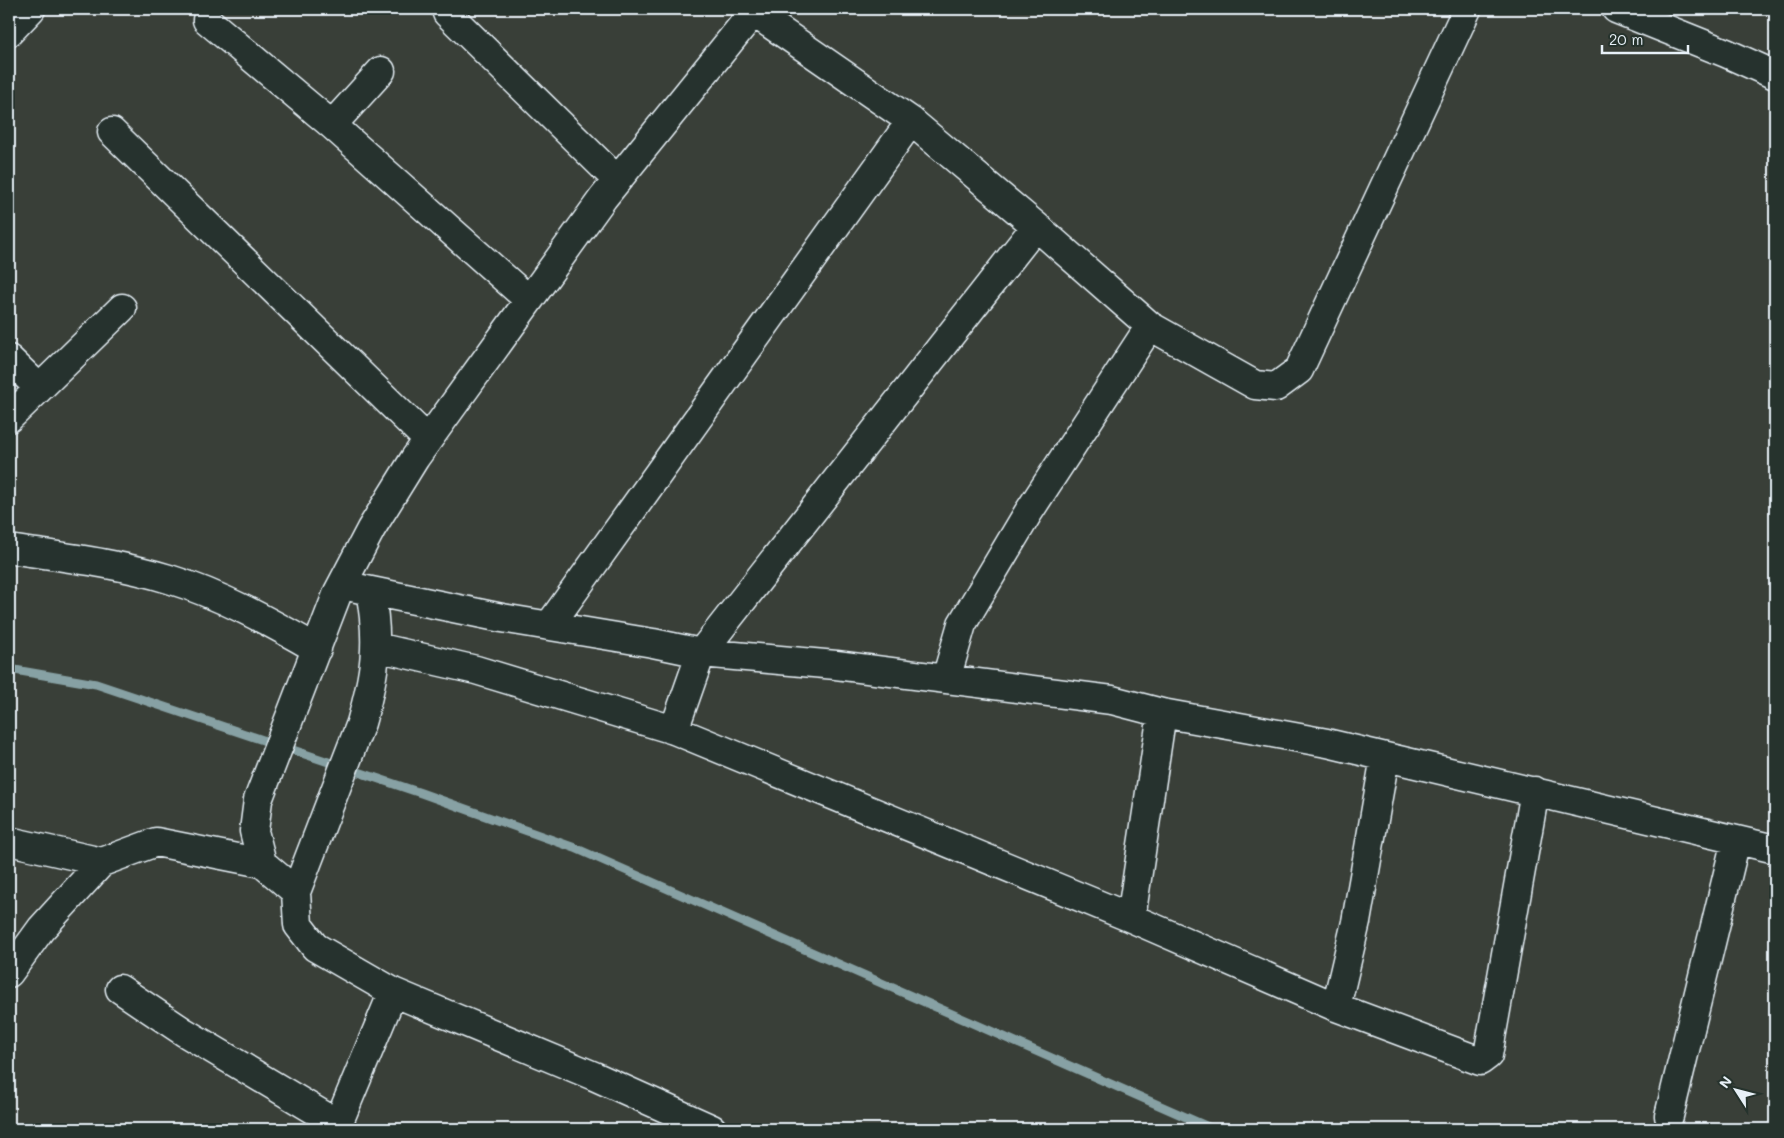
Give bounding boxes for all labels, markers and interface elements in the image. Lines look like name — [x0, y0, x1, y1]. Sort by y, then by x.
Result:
scale bar — [1602, 22, 1688, 54]
text: 20 m — [1609, 29, 1643, 49]
north arrow — [1712, 1066, 1762, 1116]
text: N — [1714, 1072, 1736, 1092]

